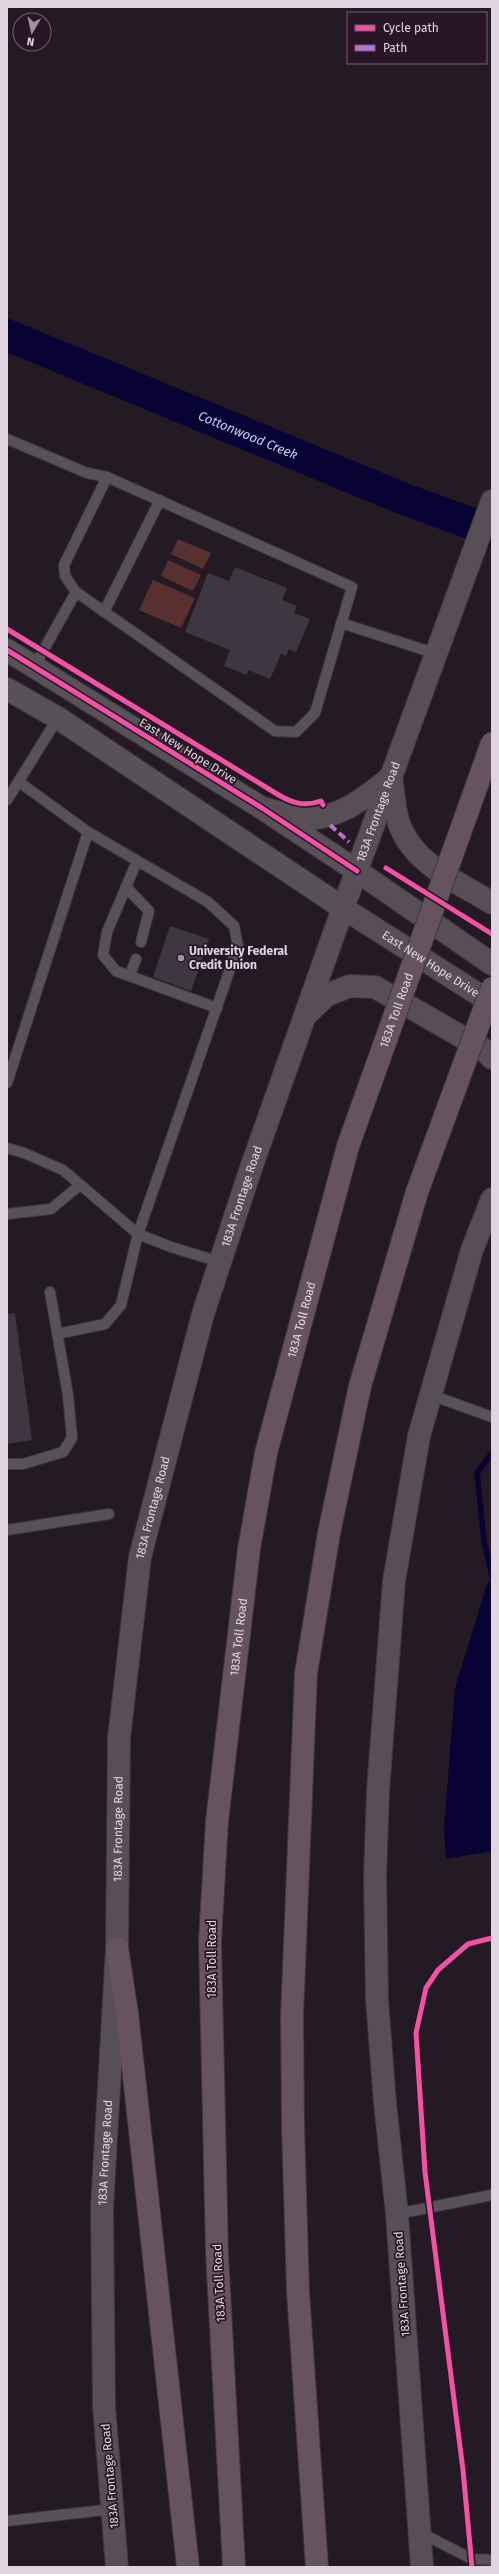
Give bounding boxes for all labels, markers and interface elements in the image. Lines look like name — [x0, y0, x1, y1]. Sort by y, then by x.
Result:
north arrow — [12, 12, 52, 52]
legend — [347, 12, 487, 64]
text: Cycle path — [383, 21, 439, 35]
text: N — [26, 34, 35, 48]
text: Path — [383, 41, 407, 55]
water label: Cottonwood Creek — [196, 408, 300, 462]
street label: East New Hope Drive — [137, 715, 239, 787]
street label: 183A Frontage Road — [353, 760, 403, 864]
street label: East New Hope Drive — [379, 928, 482, 1000]
place label: University Federal Credit Union — [189, 944, 288, 972]
marker: University Federal Credit Union — [176, 953, 186, 963]
street label: 183A Toll Road — [377, 971, 416, 1050]
street label: 183A Frontage Road — [218, 1144, 265, 1249]
street label: 183A Toll Road — [285, 1280, 318, 1359]
street label: 183A Frontage Road — [133, 1455, 173, 1561]
street label: 183A Toll Road — [227, 1597, 250, 1677]
street label: 183A Frontage Road — [111, 1776, 126, 1882]
street label: 183A Toll Road — [205, 1920, 219, 1998]
street label: 183A Frontage Road — [95, 2099, 115, 2206]
street label: 183A Frontage Road — [391, 2231, 413, 2337]
street label: 183A Toll Road — [210, 2244, 228, 2322]
street label: 183A Frontage Road — [98, 2423, 122, 2529]

